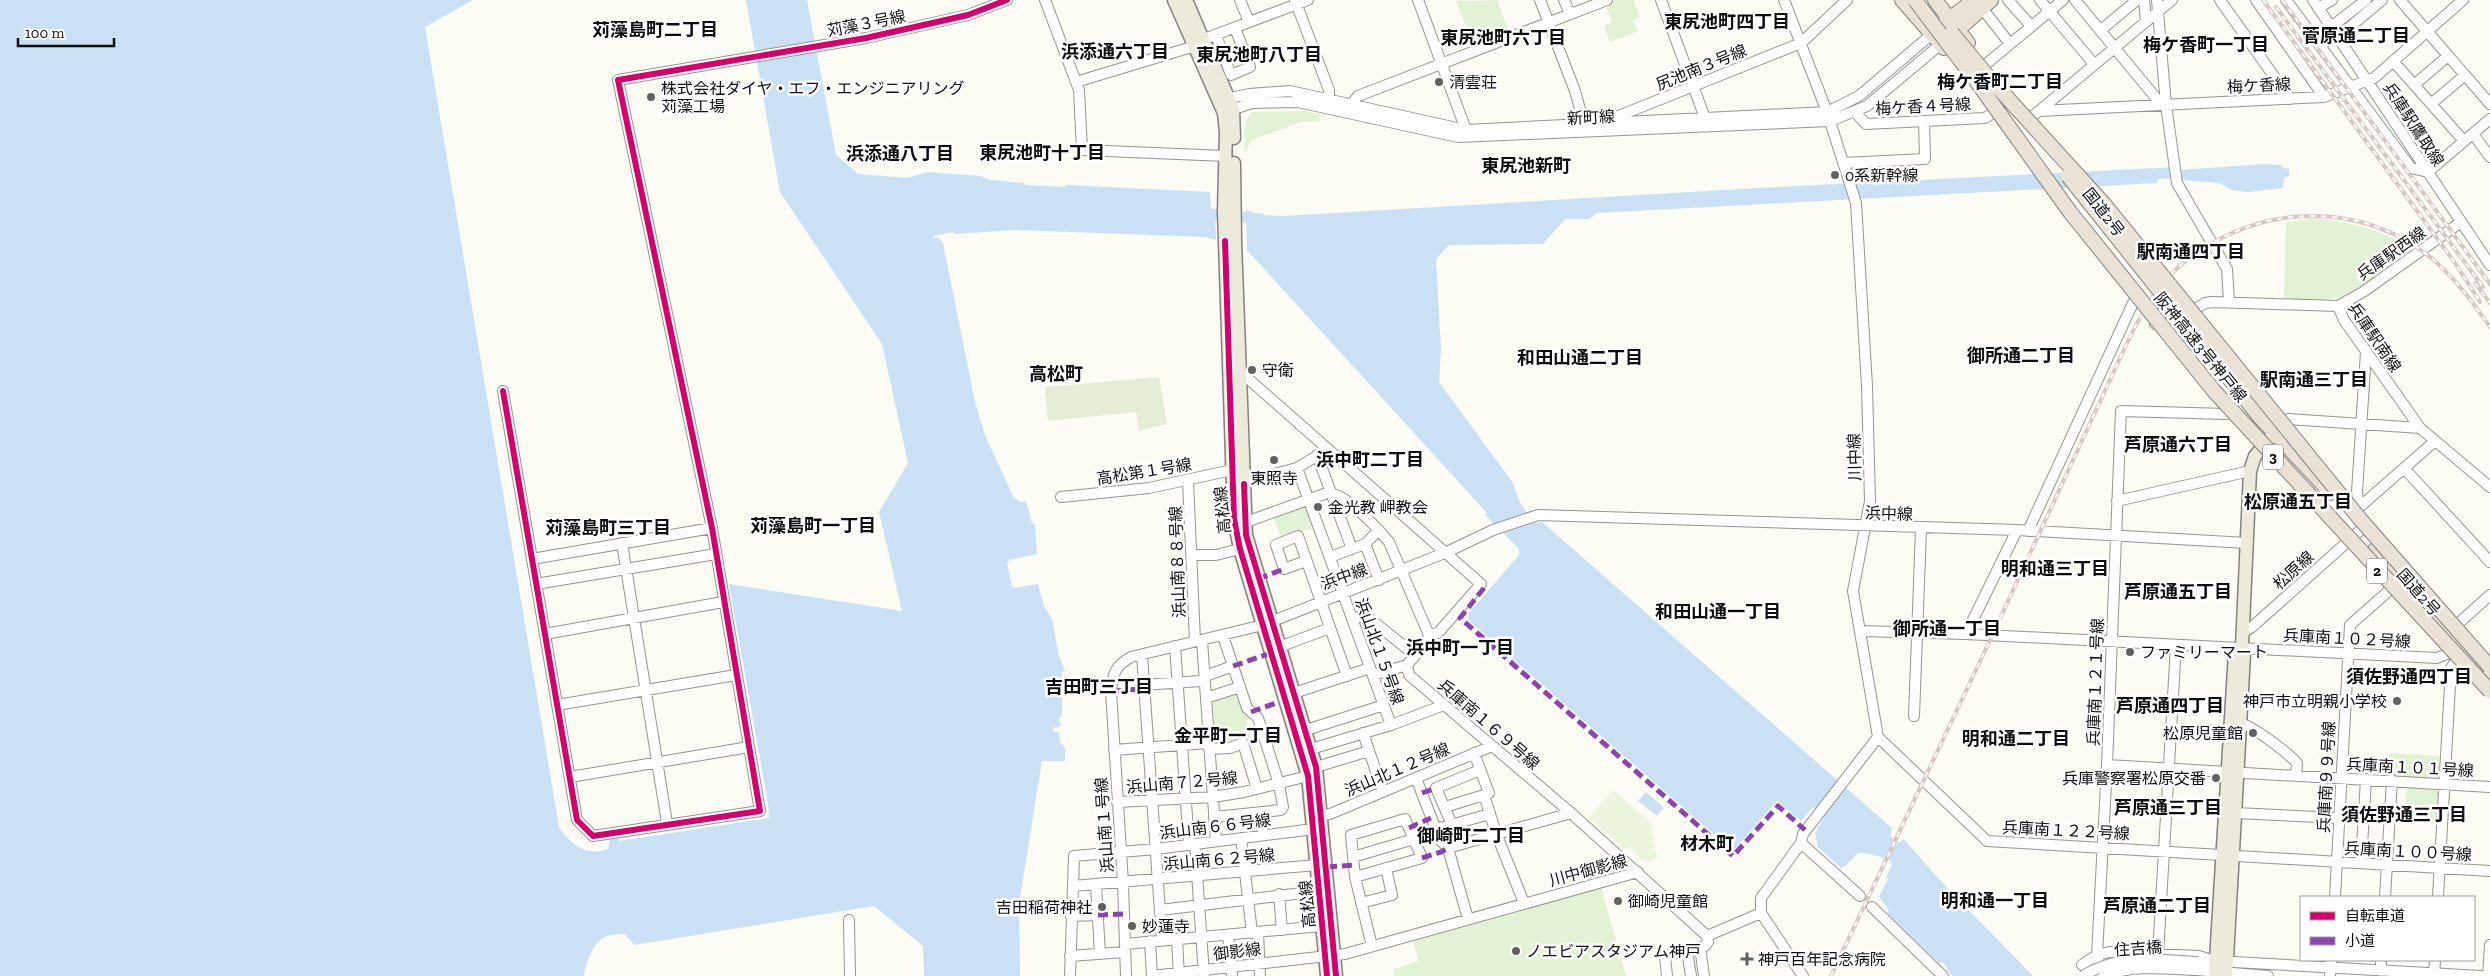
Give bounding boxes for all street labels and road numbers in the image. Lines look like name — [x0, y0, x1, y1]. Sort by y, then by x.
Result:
street label: 苅藻３号線 — [825, 7, 907, 40]
street label: 尻池南３号線 — [1653, 41, 1749, 94]
street label: 梅ケ香線 — [2227, 74, 2291, 97]
street label: 兵庫駅鷹取線 — [2379, 79, 2448, 170]
street label: 梅ケ香４号線 — [1875, 94, 1971, 118]
street label: 新町線 — [1567, 107, 1615, 128]
street label: 国道2号 — [2079, 184, 2128, 240]
street label: 兵庫駅西線 — [2353, 223, 2430, 284]
street label: 阪神高速3号神戸線 — [2150, 289, 2251, 406]
street label: 兵庫駅南線 — [2344, 299, 2405, 376]
street label: 川中線 — [1845, 433, 1864, 481]
road number: 3 — [2263, 444, 2283, 470]
street label: 高松第１号線 — [1095, 455, 1193, 488]
street label: 高松線 — [1211, 485, 1234, 535]
street label: 浜中線 — [1865, 503, 1913, 524]
street label: 浜山南８８号線 — [1166, 506, 1189, 618]
street label: 松原線 — [2269, 547, 2318, 593]
road number: 2 — [2367, 558, 2387, 584]
street label: 浜中線 — [1318, 559, 1370, 594]
street label: 国道2号 — [2393, 565, 2444, 620]
street label: 浜山北１５号線 — [1351, 595, 1408, 707]
street label: 兵庫南１２１号線 — [2084, 618, 2107, 746]
street label: 兵庫南１０２号線 — [2283, 626, 2411, 651]
street label: 兵庫南１６９号線 — [1434, 675, 1543, 774]
street label: 兵庫南９９号線 — [2314, 721, 2339, 833]
street label: 浜山北１２号線 — [1342, 739, 1452, 800]
street label: 兵庫南１０１号線 — [2346, 755, 2474, 780]
street label: 浜山南７２号線 — [1125, 768, 1239, 797]
street label: 浜山南１号線 — [1092, 776, 1117, 874]
street label: 浜山南６６号線 — [1158, 810, 1272, 843]
street label: 兵庫南１２２号線 — [2002, 818, 2130, 843]
street label: 兵庫南１００号線 — [2344, 839, 2472, 864]
street label: 浜山南６２号線 — [1162, 845, 1276, 874]
street label: 川中御影線 — [1547, 851, 1629, 890]
street label: 高松線 — [1296, 879, 1319, 929]
street label: 住吉橋 — [2113, 937, 2163, 960]
street label: 御影線 — [1212, 939, 1262, 964]

